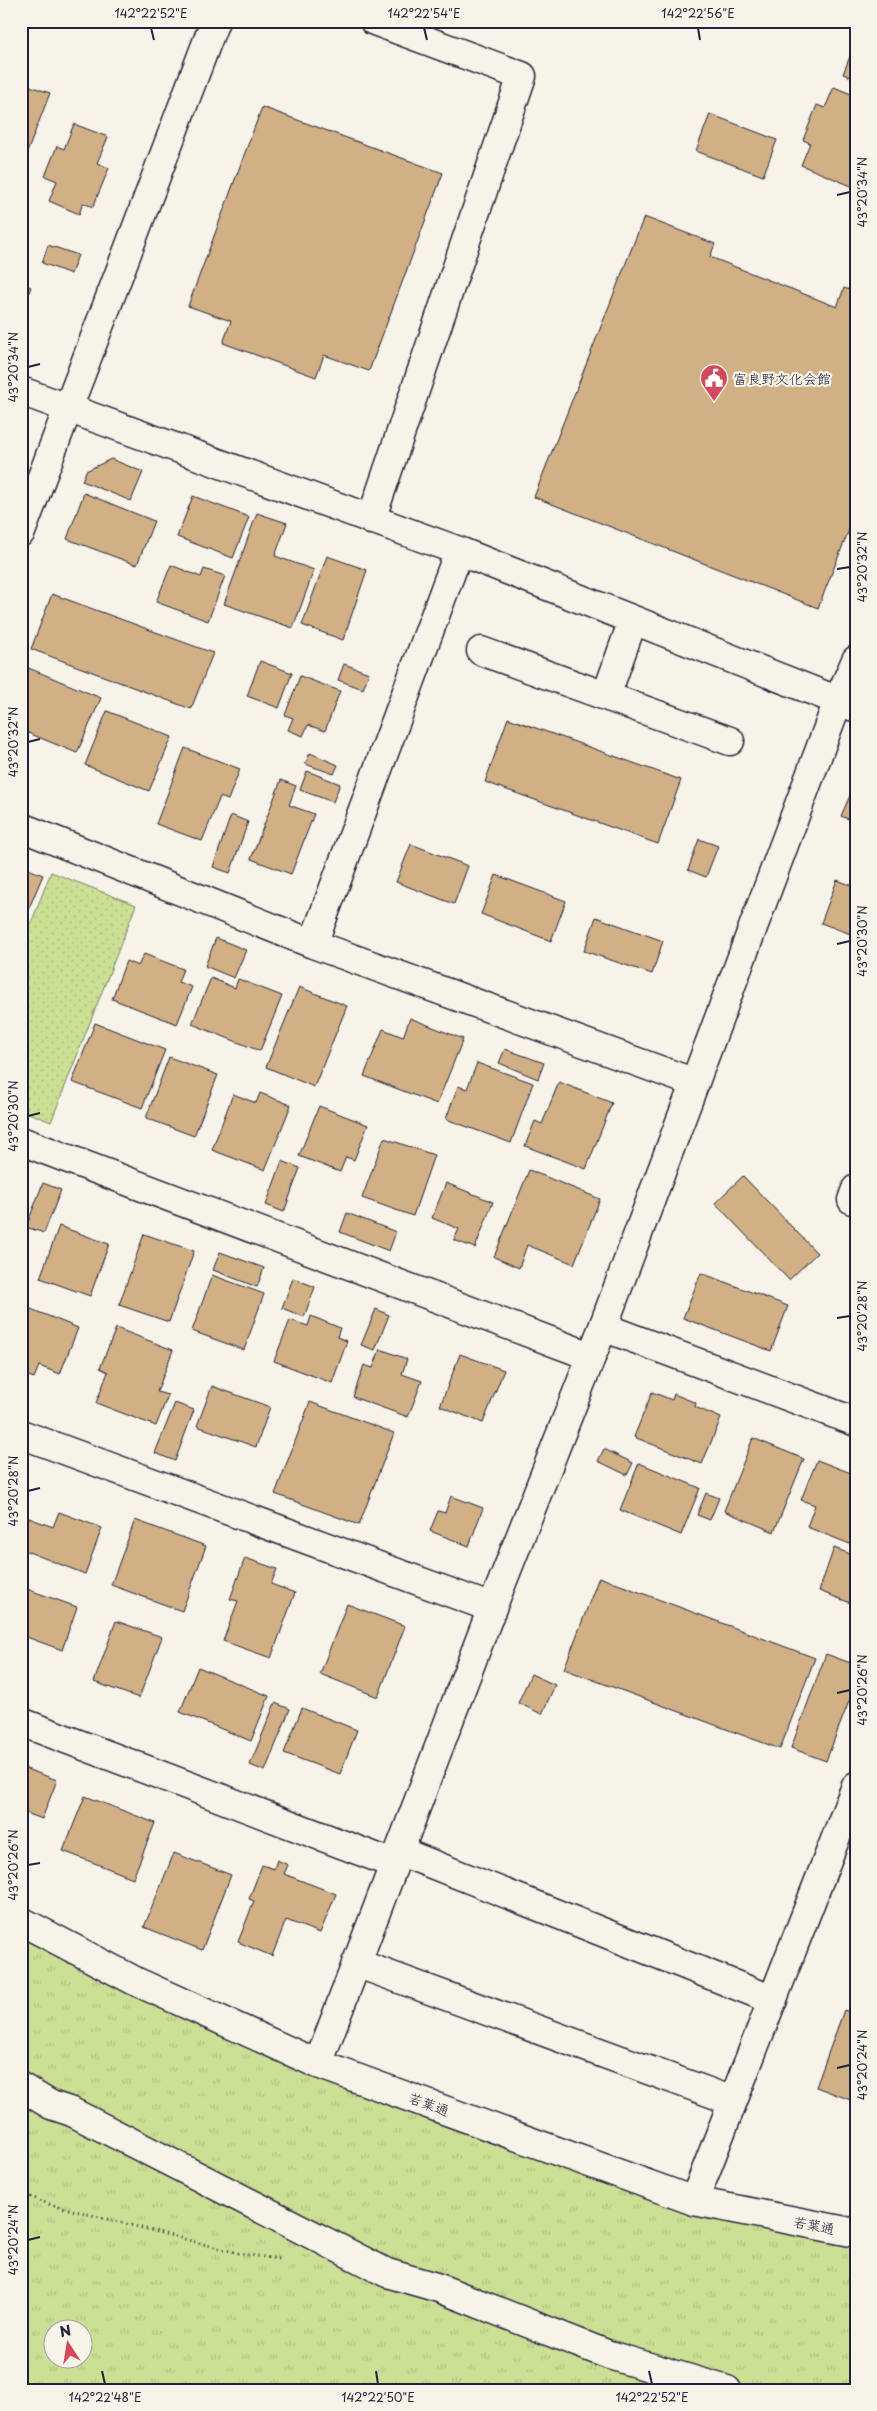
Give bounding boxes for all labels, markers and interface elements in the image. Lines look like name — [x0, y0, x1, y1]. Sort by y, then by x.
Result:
text: 142°22'52"E — [114, 4, 188, 22]
text: 142°22'54"E — [388, 4, 460, 22]
text: 142°22'56"E — [661, 4, 735, 22]
text: 43°20'34"N — [853, 157, 871, 227]
text: 43°20'34"N — [4, 332, 22, 402]
public building icon: 富良野文化会館 — [699, 363, 729, 402]
place label: 富良野文化会館 — [733, 368, 831, 389]
text: 43°20'32"N — [853, 532, 871, 602]
text: 43°20'32"N — [4, 707, 22, 777]
text: 43°20'30"N — [853, 905, 871, 977]
text: 43°20'30"N — [4, 1080, 22, 1152]
text: 43°20'28"N — [853, 1281, 871, 1351]
text: 43°20'28"N — [4, 1456, 22, 1526]
text: 43°20'26"N — [853, 1654, 871, 1726]
text: 43°20'26"N — [4, 1829, 22, 1901]
text: 43°20'24"N — [853, 2030, 871, 2100]
street label: 若葉通 — [406, 2087, 452, 2121]
text: 43°20'24"N — [4, 2205, 22, 2275]
street label: 若葉通 — [791, 2211, 837, 2239]
north arrow — [42, 2318, 92, 2368]
text: N — [58, 2319, 73, 2342]
text: 142°22'48"E — [69, 2388, 141, 2406]
text: 142°22'50"E — [341, 2388, 415, 2406]
text: 142°22'52"E — [615, 2388, 689, 2406]

